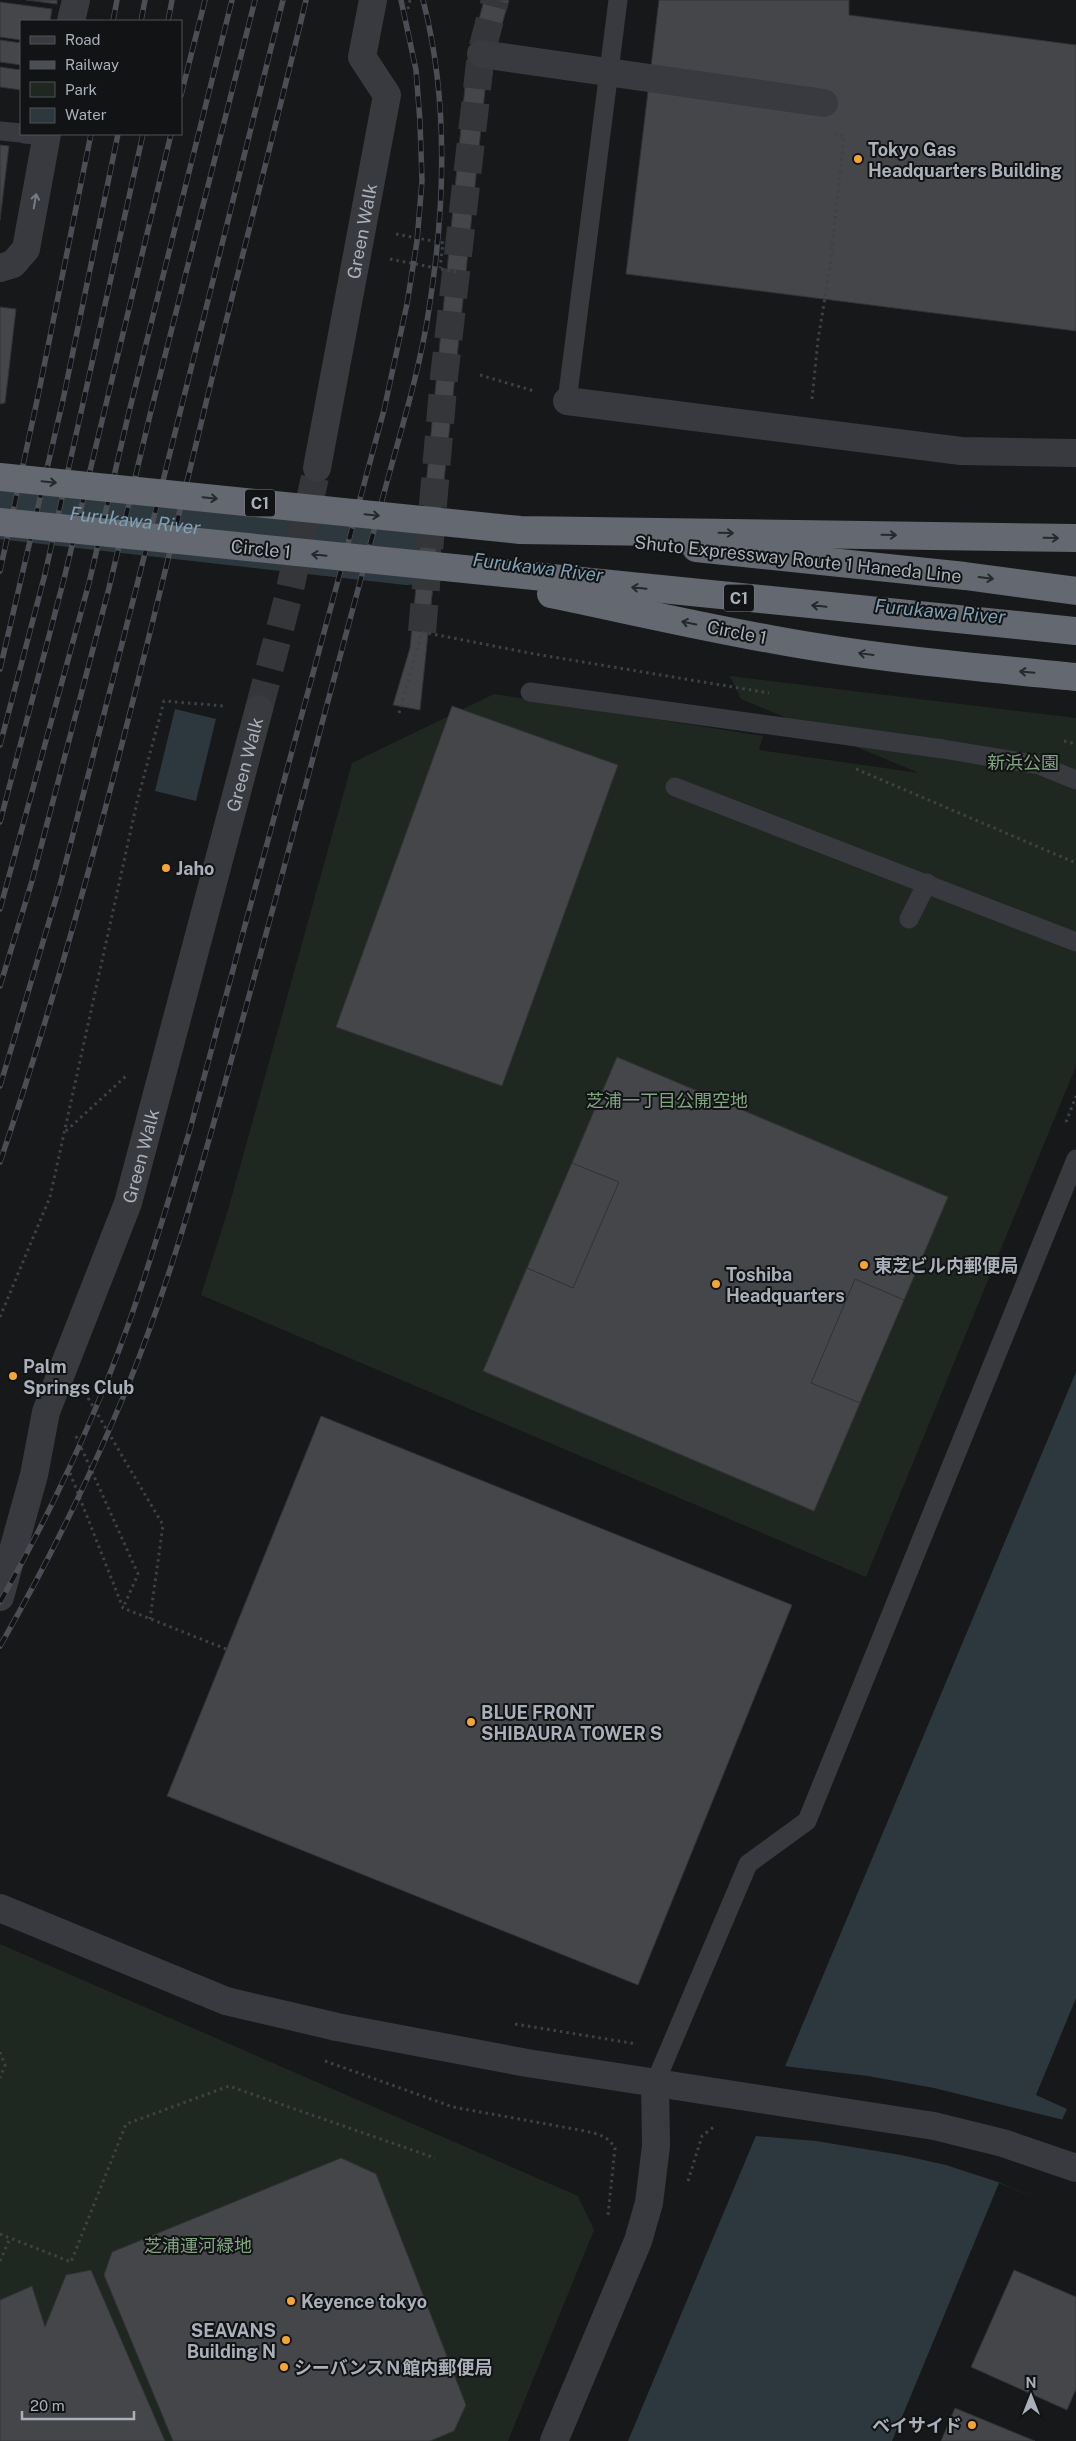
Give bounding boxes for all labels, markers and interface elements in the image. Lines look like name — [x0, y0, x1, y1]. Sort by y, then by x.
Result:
legend — [20, 20, 182, 135]
text: Road — [65, 31, 101, 48]
text: Railway — [65, 56, 119, 73]
text: Park — [65, 81, 97, 98]
text: Water — [65, 106, 107, 123]
place label: Tokyo Gas Headquarters Building — [868, 139, 1062, 181]
marker: Tokyo Gas Headquarters Building — [852, 153, 864, 165]
street label: Green Walk — [342, 182, 381, 281]
one-way arrow — [30, 193, 40, 209]
one-way arrow — [40, 477, 56, 487]
road number: C1 — [245, 489, 275, 516]
one-way arrow — [202, 494, 218, 503]
water label: Furukawa River — [69, 502, 202, 539]
one-way arrow — [364, 510, 380, 520]
one-way arrow — [718, 528, 734, 538]
one-way arrow — [880, 530, 897, 540]
street label: Shuto Expressway Route 1 Haneda Line — [633, 531, 963, 587]
one-way arrow — [1043, 533, 1059, 543]
street label: Circle 1 — [230, 535, 292, 563]
water label: Furukawa River — [471, 548, 605, 586]
one-way arrow — [311, 550, 327, 560]
one-way arrow — [978, 574, 994, 584]
one-way arrow — [632, 583, 648, 592]
road number: C1 — [724, 584, 754, 612]
water label: Furukawa River — [874, 594, 1007, 628]
one-way arrow — [811, 601, 827, 610]
street label: Circle 1 — [705, 616, 769, 648]
one-way arrow — [681, 617, 697, 627]
one-way arrow — [858, 649, 874, 659]
one-way arrow — [1020, 667, 1036, 677]
street label: Green Walk — [222, 715, 267, 814]
park label: 新浜公園 — [987, 752, 1059, 773]
place label: Jaho — [176, 858, 214, 879]
marker: Jaho — [160, 862, 172, 874]
park label: 芝浦一丁目公開空地 — [586, 1090, 748, 1111]
street label: Green Walk — [118, 1106, 163, 1205]
place label: 東芝ビル内郵便局 — [874, 1255, 1018, 1276]
marker: 東芝ビル内郵便局 — [858, 1259, 870, 1271]
place label: Toshiba Headquarters — [726, 1264, 845, 1306]
marker: Toshiba Headquarters — [710, 1278, 722, 1290]
place label: Palm Springs Club — [23, 1356, 134, 1398]
marker: Palm Springs Club — [7, 1370, 19, 1382]
place label: BLUE FRONT SHIBAURA TOWER S — [481, 1702, 662, 1744]
marker: BLUE FRONT SHIBAURA TOWER S — [465, 1716, 477, 1728]
park label: 芝浦運河緑地 — [144, 2235, 252, 2256]
place label: Keyence tokyo — [301, 2291, 427, 2312]
marker: Keyence tokyo — [285, 2295, 297, 2307]
place label: SEAVANS Building N — [187, 2320, 276, 2362]
marker: SEAVANS Building N — [280, 2334, 292, 2346]
place label: シーバンスＮ館内郵便局 — [294, 2357, 492, 2378]
marker: シーバンスＮ館内郵便局 — [278, 2361, 290, 2373]
north arrow — [1006, 2371, 1056, 2421]
text: N — [1026, 2375, 1036, 2391]
scale bar — [22, 2388, 135, 2420]
text: 20 m — [30, 2397, 65, 2414]
place label: ベイサイド — [872, 2415, 962, 2436]
marker: ベイサイド — [966, 2419, 978, 2431]

